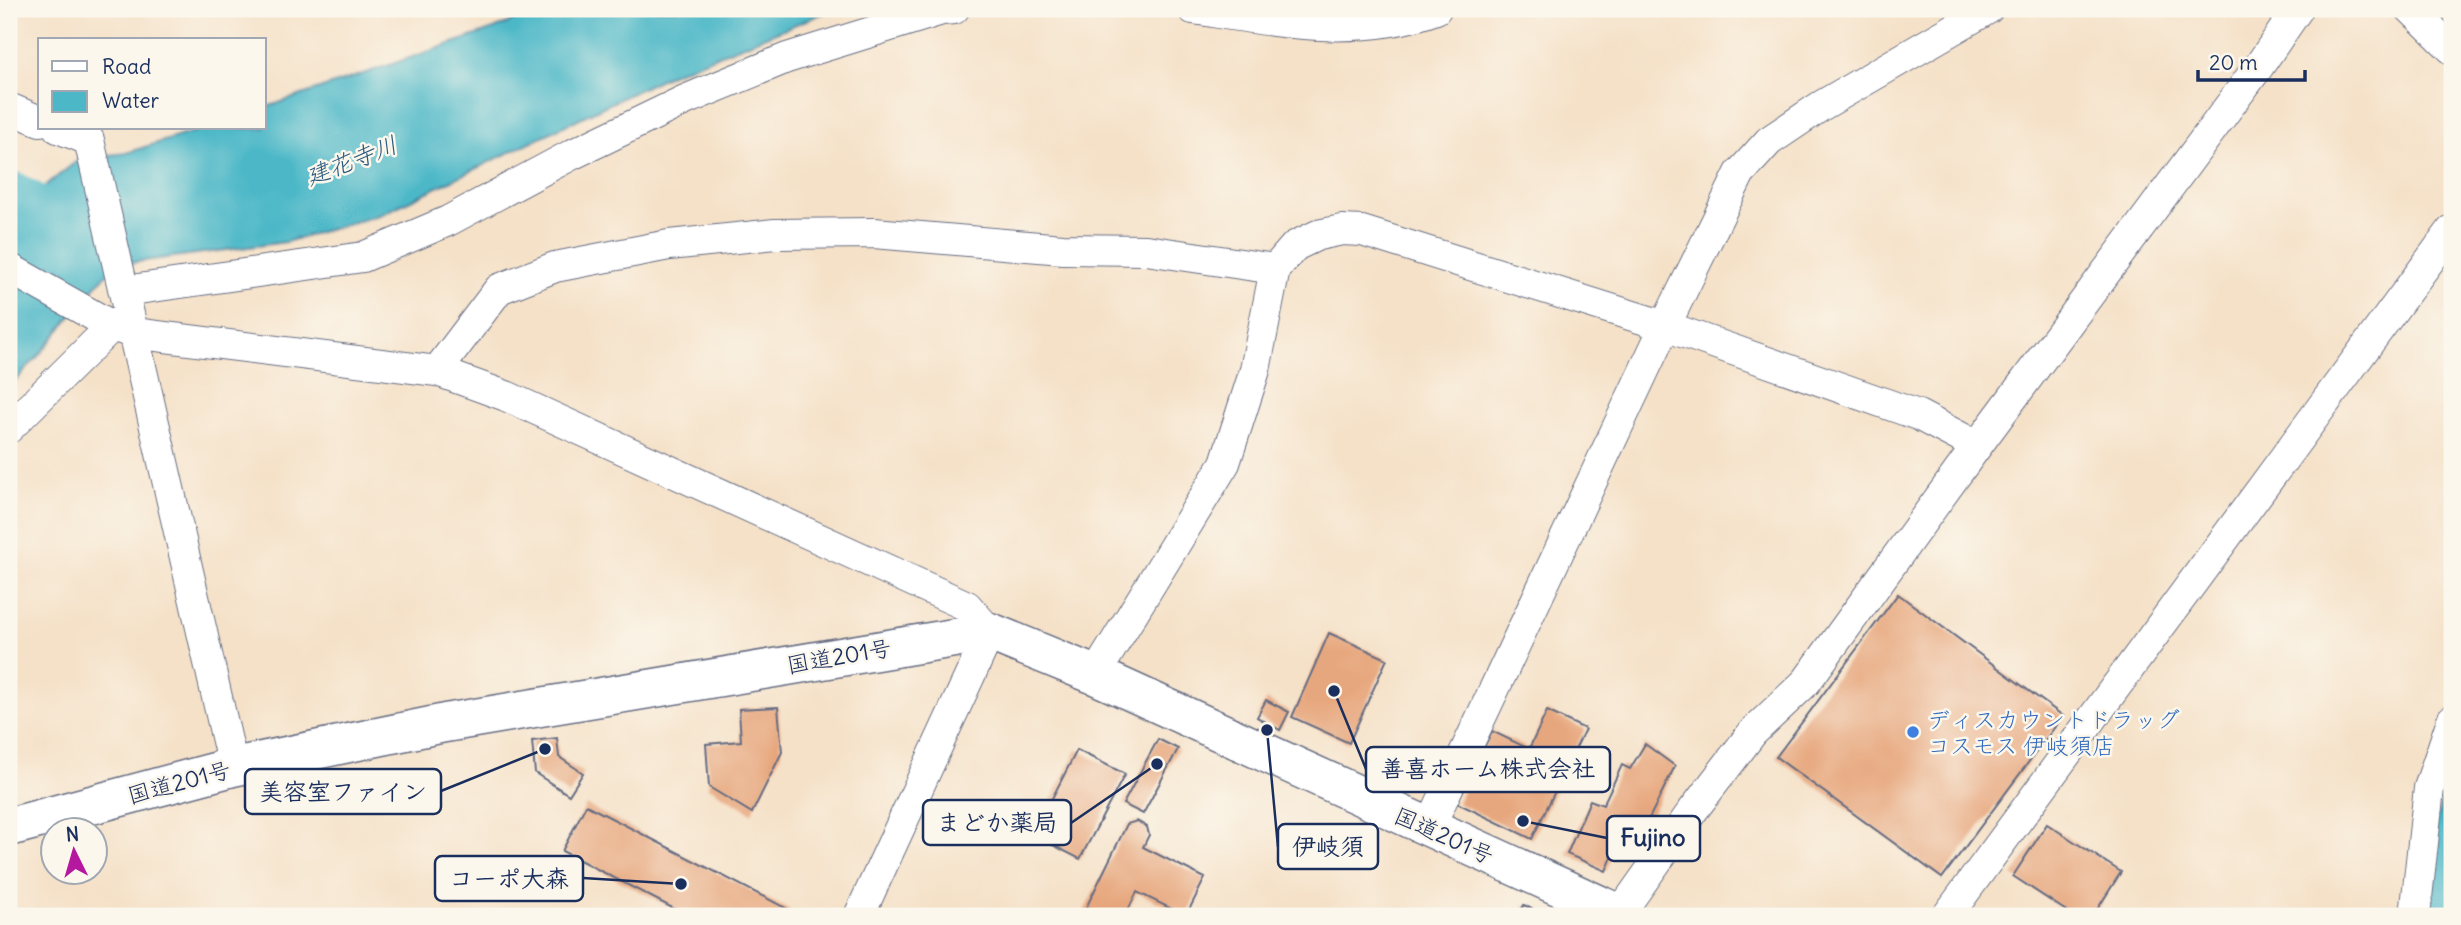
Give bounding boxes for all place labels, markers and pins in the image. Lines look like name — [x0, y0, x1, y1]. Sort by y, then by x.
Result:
place label: ディスカウントドラッグ コスモス 伊岐須店 — [1927, 705, 2180, 760]
marker: ディスカウントドラッグ コスモス 伊岐須店 — [1905, 724, 1921, 740]
callout: 善喜ホーム株式会社 — [1366, 747, 1610, 792]
callout: 美容室ファイン — [245, 769, 441, 814]
callout: まどか薬局 — [923, 800, 1071, 845]
callout: Fujino — [1607, 816, 1700, 861]
callout: 伊岐須 — [1278, 824, 1378, 869]
callout: コーポ大森 — [435, 856, 583, 901]

